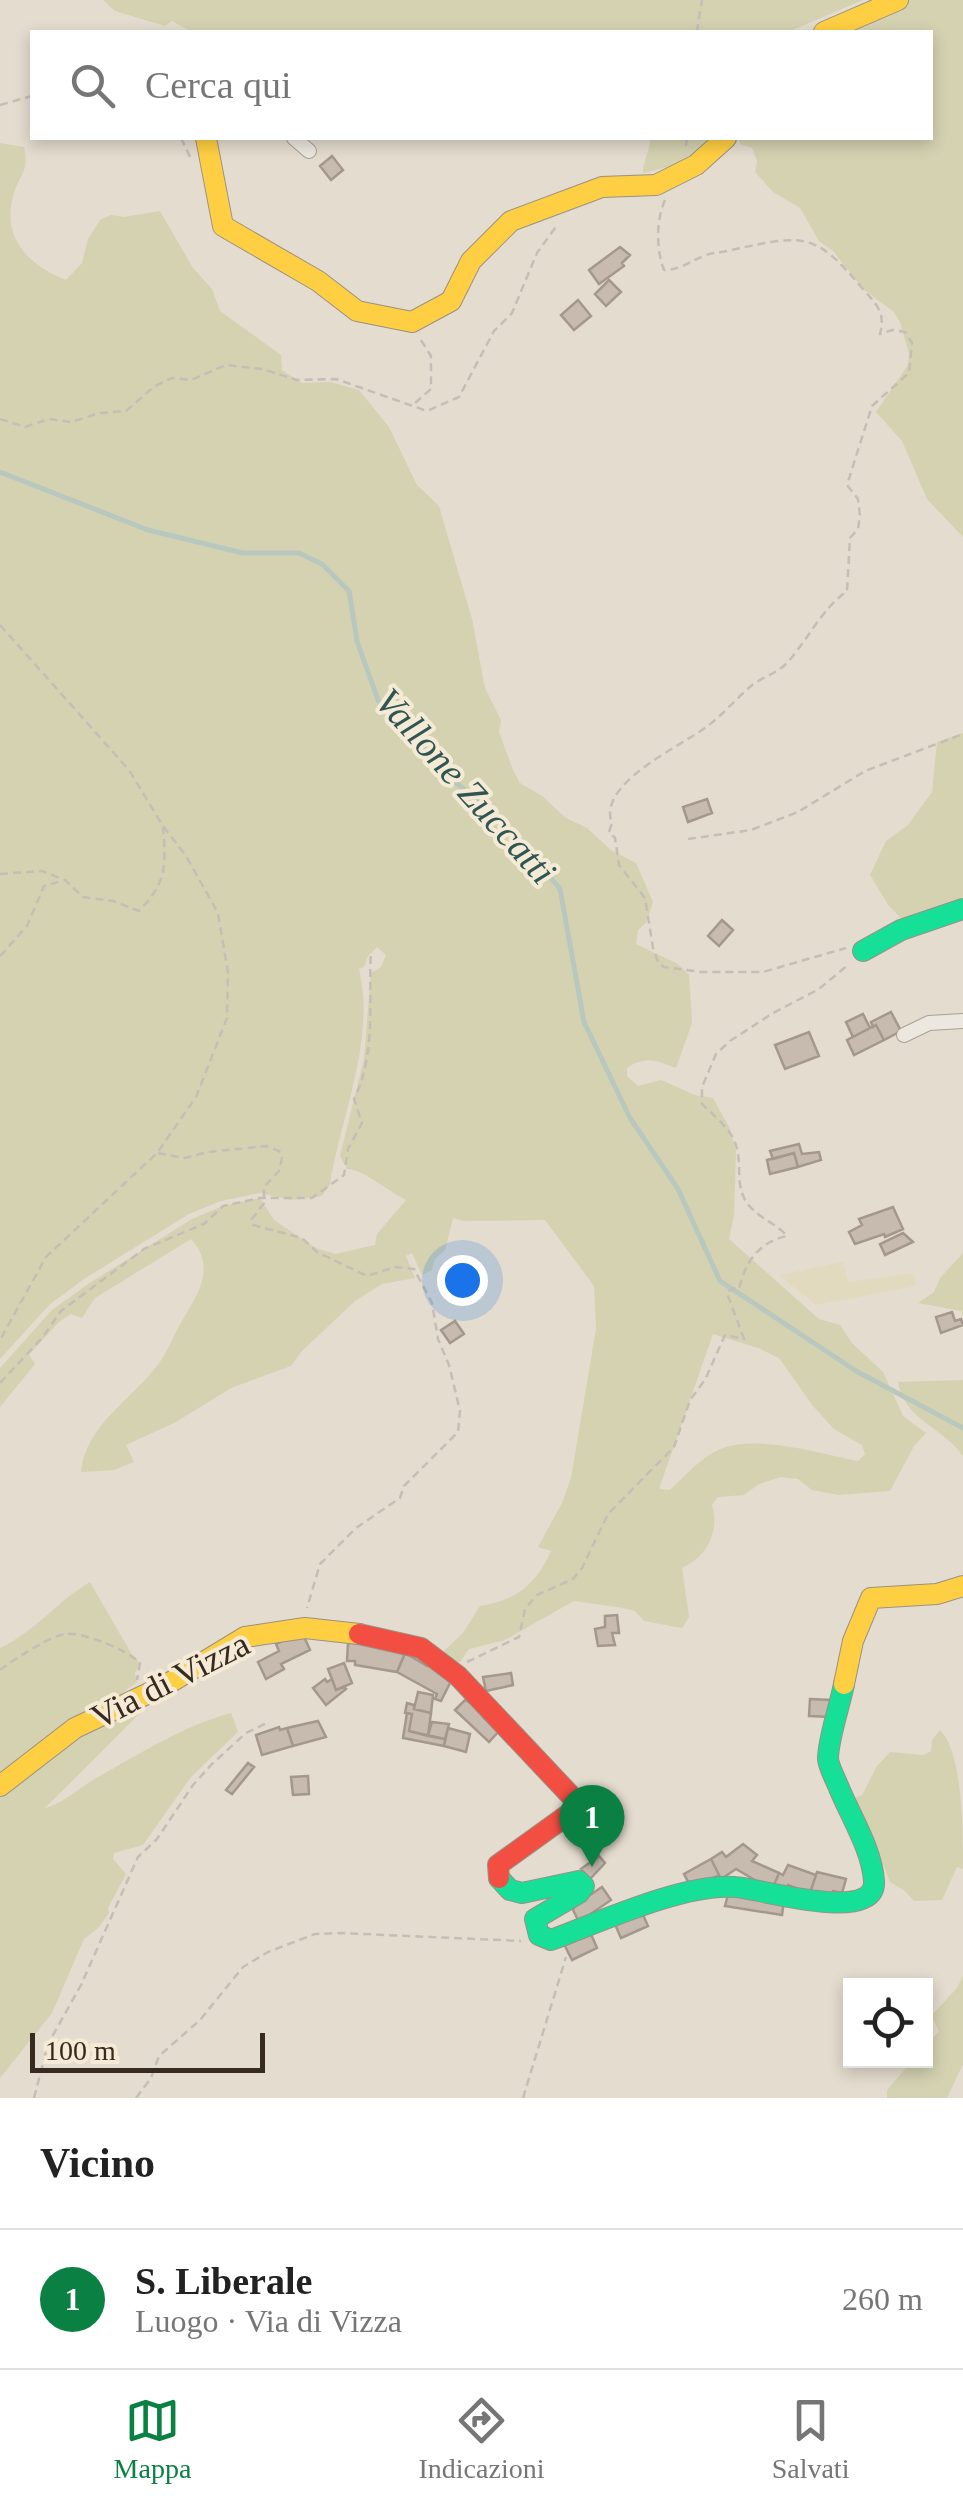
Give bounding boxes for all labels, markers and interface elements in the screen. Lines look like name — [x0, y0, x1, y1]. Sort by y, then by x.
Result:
search box — [30, 30, 933, 140]
icon: search — [65, 58, 120, 113]
text: Cerca qui — [145, 64, 292, 106]
water label: Vallone Zuccatti — [367, 680, 565, 892]
your location — [437, 1255, 488, 1306]
street label: Via di Vizza — [85, 1624, 256, 1737]
pin: 1 — [560, 1784, 624, 1867]
map controls — [843, 1978, 933, 2068]
button: locate — [843, 1978, 933, 2068]
scale bar — [30, 2028, 265, 2072]
text: 100 m — [45, 2035, 116, 2066]
text: Vicino — [40, 2140, 155, 2186]
text: S. Liberale — [135, 2260, 312, 2302]
text: 1 — [65, 2281, 81, 2317]
text: 260 m — [842, 2281, 923, 2317]
text: Luogo · Via di Vizza — [135, 2303, 402, 2339]
tab: Mappa — [114, 2393, 191, 2485]
tab: Indicazioni — [419, 2393, 544, 2485]
tab: Salvati — [772, 2393, 849, 2485]

